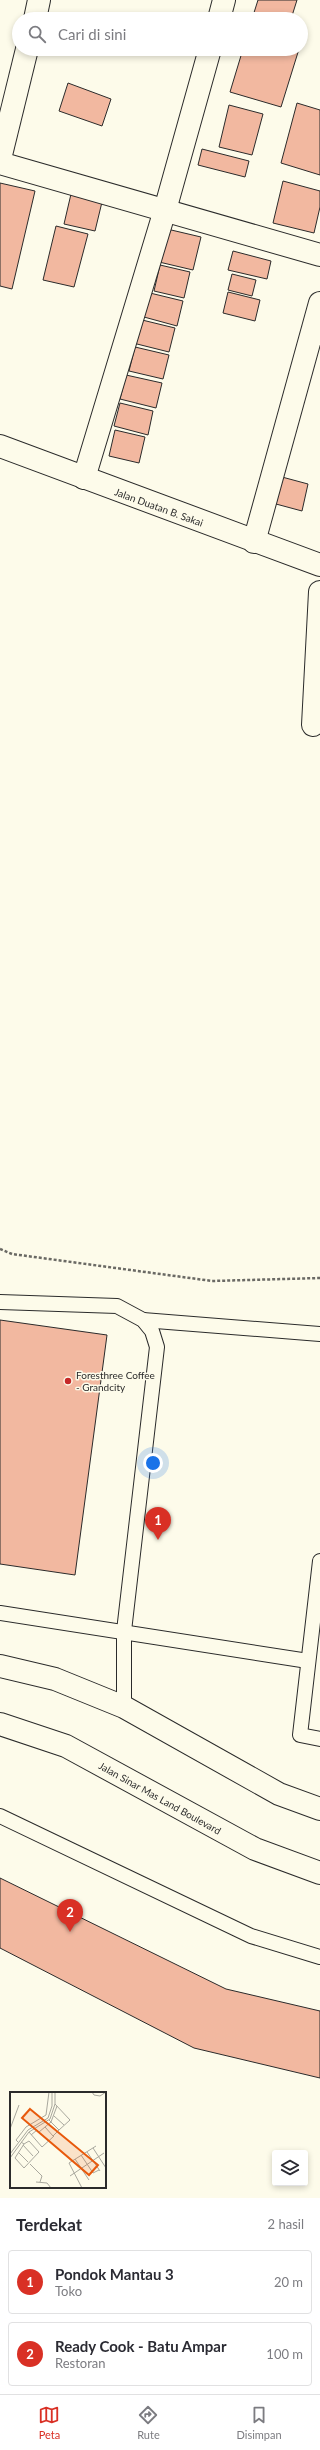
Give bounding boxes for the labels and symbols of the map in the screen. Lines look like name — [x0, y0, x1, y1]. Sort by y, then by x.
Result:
street label: Jalan Duatan B. Sakai — [113, 485, 205, 529]
place label: Foresthree Coffee - Grandcity — [76, 1369, 155, 1393]
marker: Foresthree Coffee - Grandcity — [63, 1376, 73, 1386]
your location — [143, 1453, 163, 1473]
pin: 1 — [145, 1507, 171, 1540]
street label: Jalan Sinar Mas Land Boulevard — [97, 1759, 223, 1837]
pin: 2 — [57, 1899, 83, 1932]
inset map — [10, 2092, 106, 2188]

